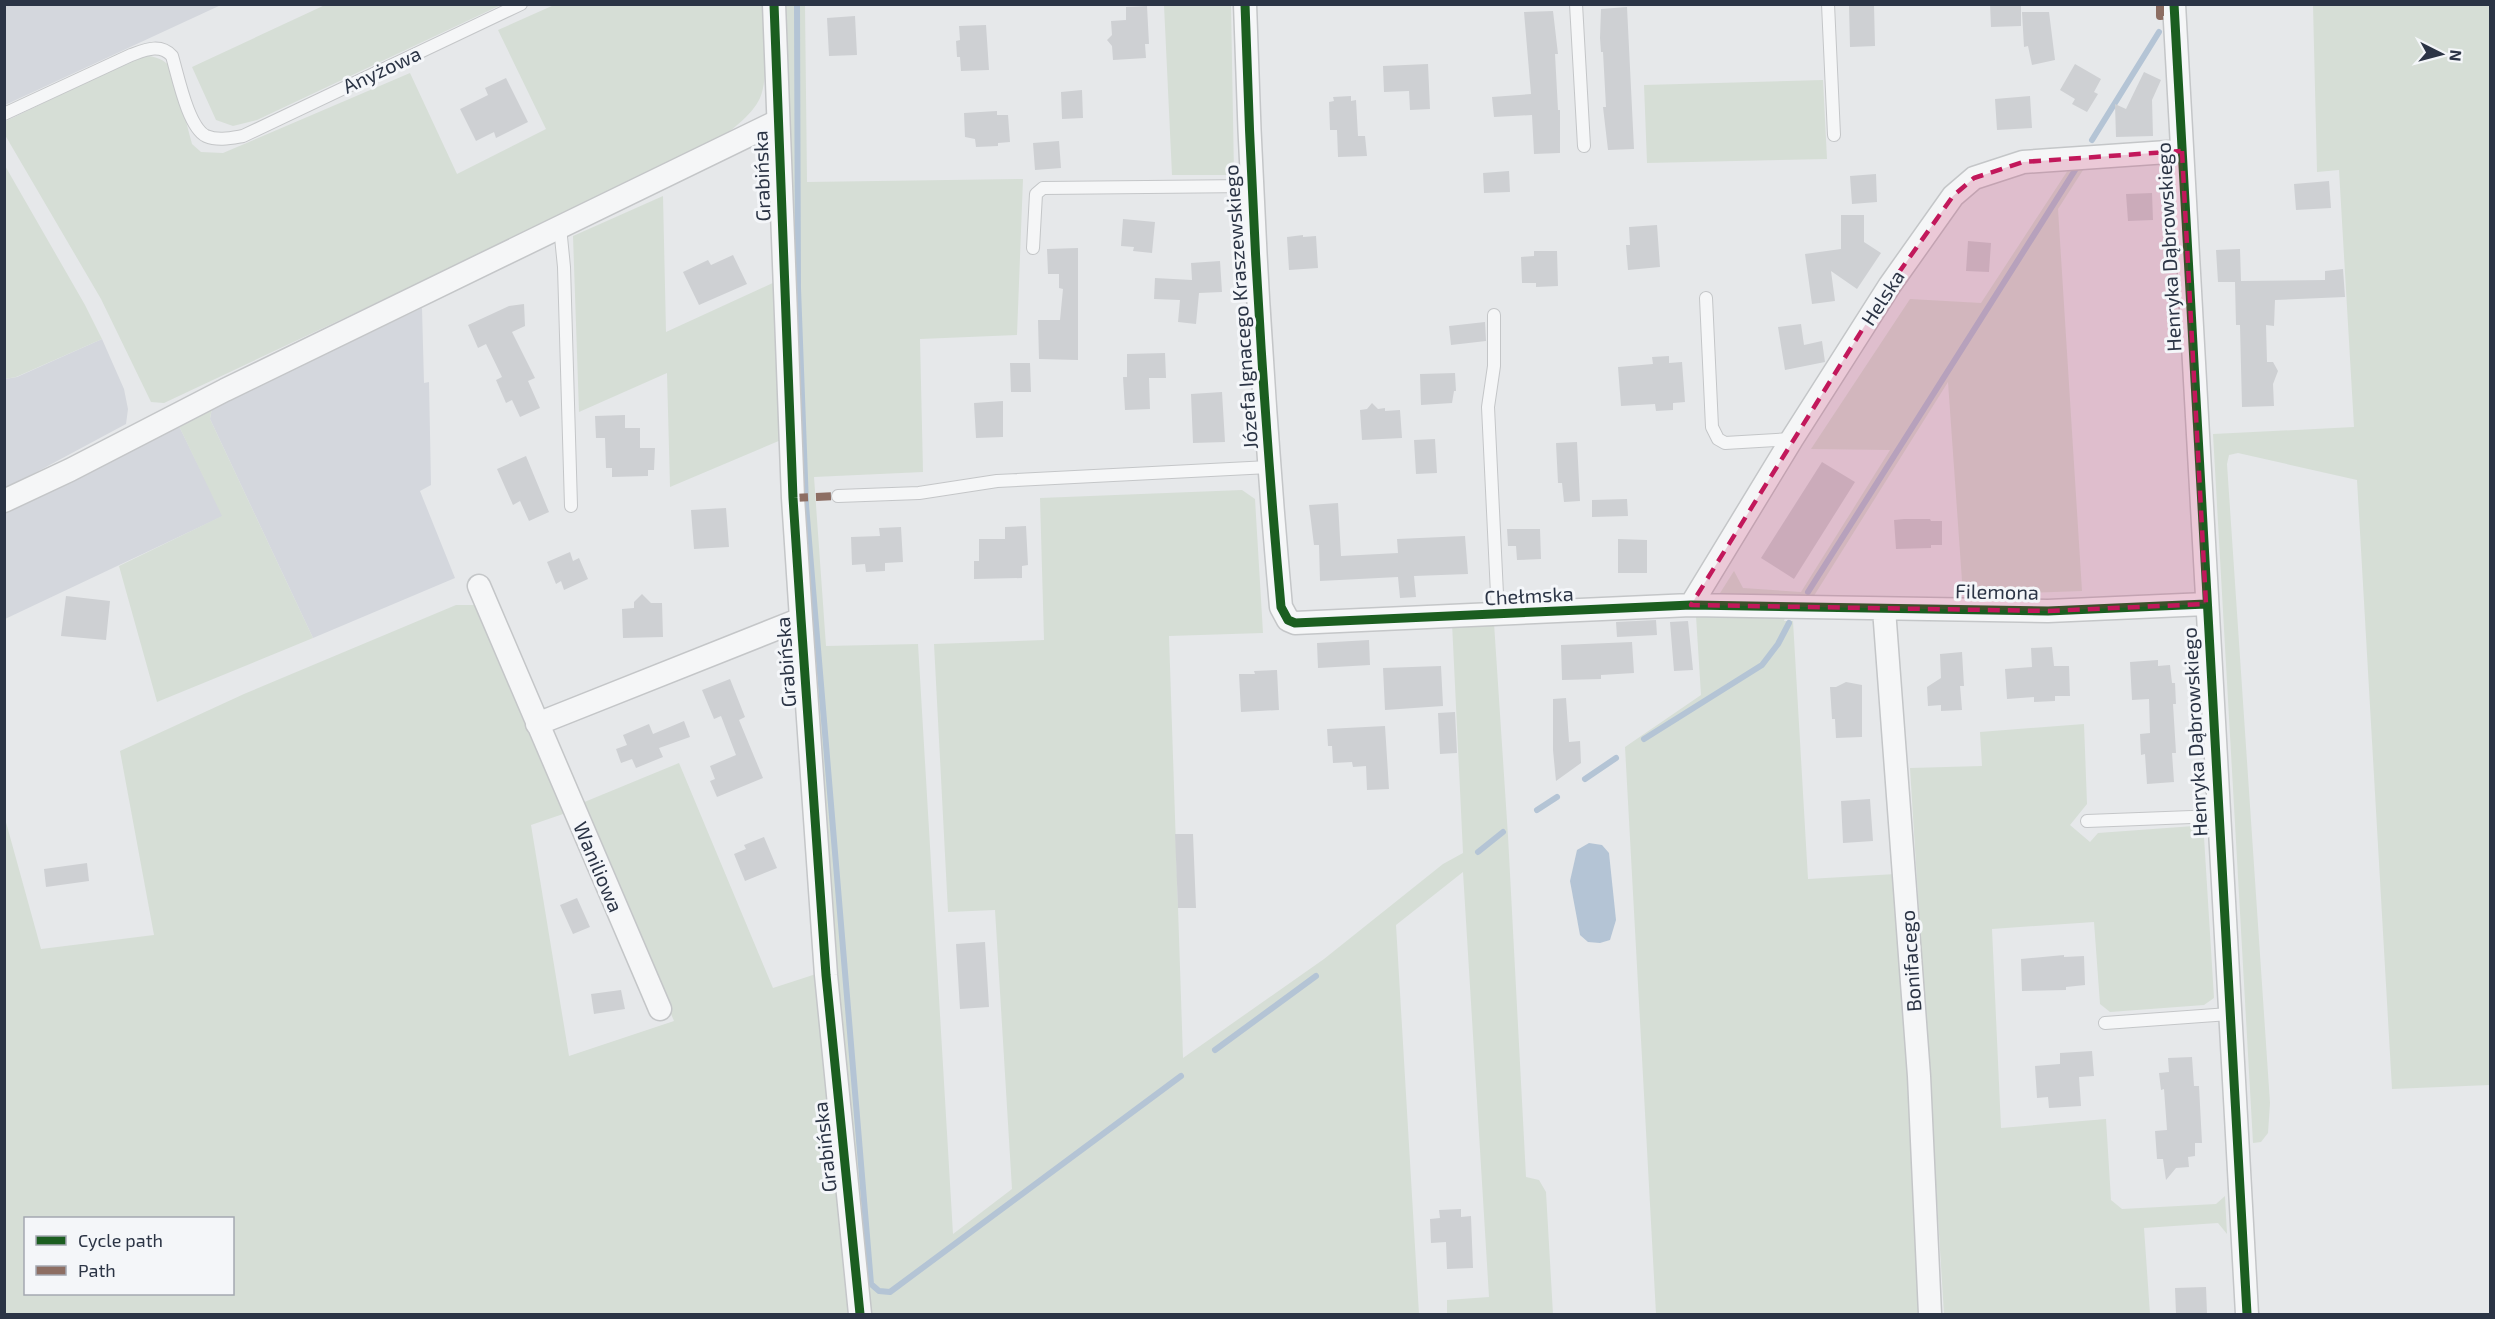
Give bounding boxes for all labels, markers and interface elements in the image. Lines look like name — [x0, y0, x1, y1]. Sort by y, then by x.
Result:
north arrow — [2411, 24, 2471, 84]
street label: Anyżowa — [339, 41, 425, 98]
text: N — [2446, 49, 2466, 62]
street label: Grabińska — [747, 130, 775, 222]
street label: Henryka Dąbrowskiego — [2151, 142, 2185, 352]
street label: Józefa Ignacego Kraszewskiego — [1218, 164, 1262, 450]
street label: Helska — [1855, 265, 1909, 330]
street label: Filemona — [1955, 578, 2039, 604]
street label: Chełmska — [1484, 581, 1574, 609]
street label: Grabińska — [770, 616, 800, 708]
street label: Henryka Dąbrowskiego — [2177, 627, 2211, 837]
street label: Waniliowa — [569, 818, 629, 915]
street label: Bonifacego — [1894, 909, 1926, 1013]
street label: Grabińska — [807, 1101, 841, 1194]
legend — [24, 1217, 234, 1295]
text: Cycle path — [78, 1229, 163, 1251]
text: Path — [78, 1259, 116, 1281]

